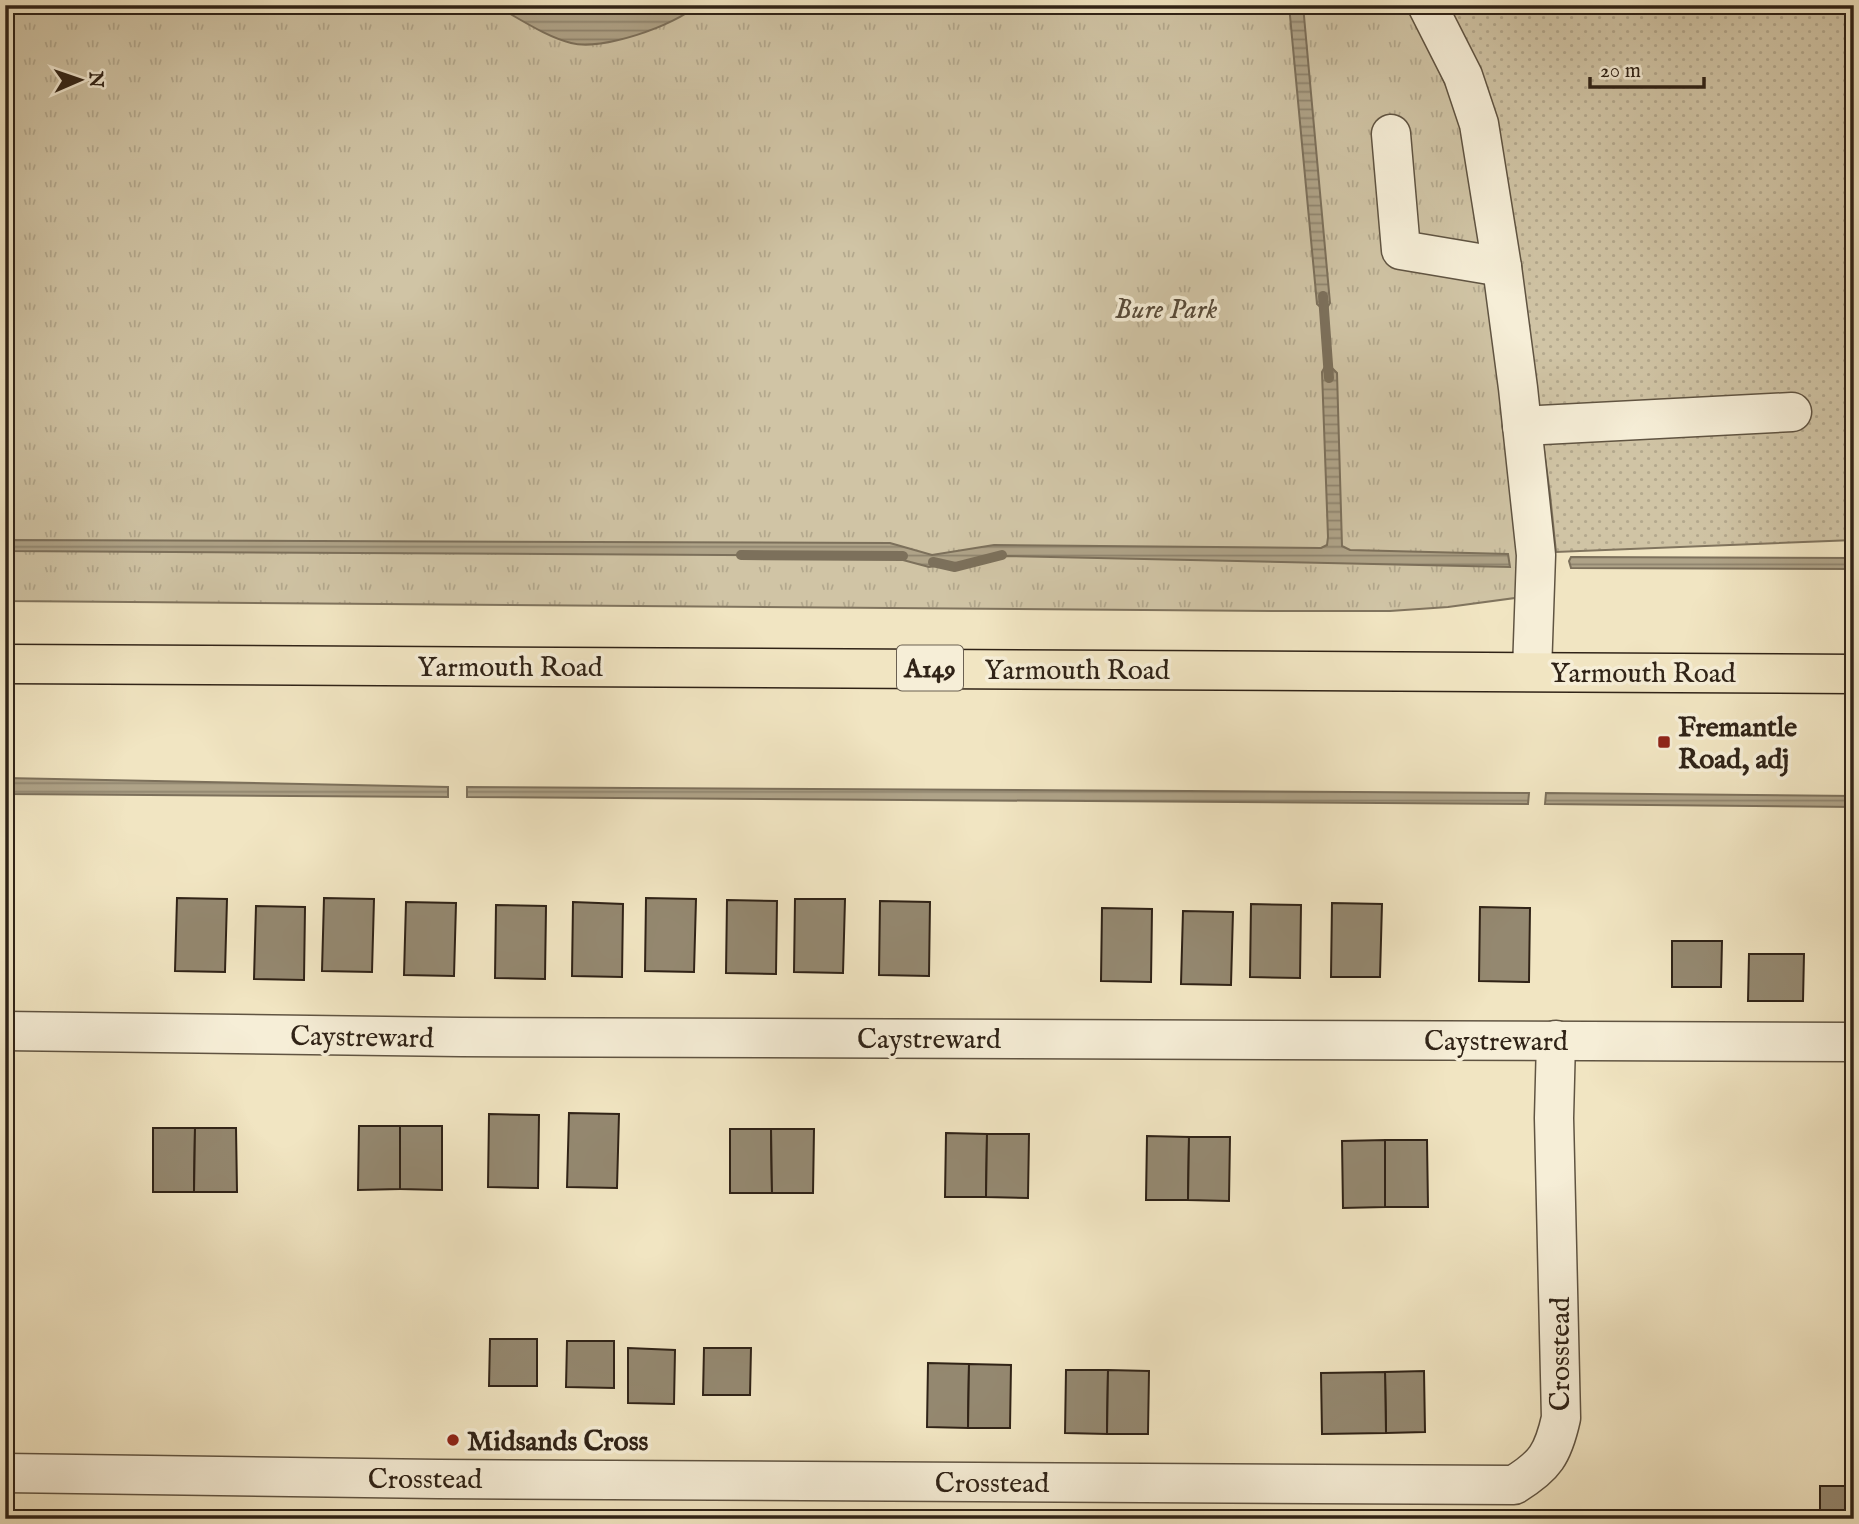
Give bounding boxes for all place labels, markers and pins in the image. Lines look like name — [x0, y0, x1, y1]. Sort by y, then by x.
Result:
place label: Fremantle Road, adj — [1678, 711, 1797, 778]
marker: Fremantle Road, adj — [1656, 734, 1672, 750]
place label: Midsands Cross — [467, 1425, 649, 1460]
marker: Midsands Cross — [445, 1432, 461, 1448]

